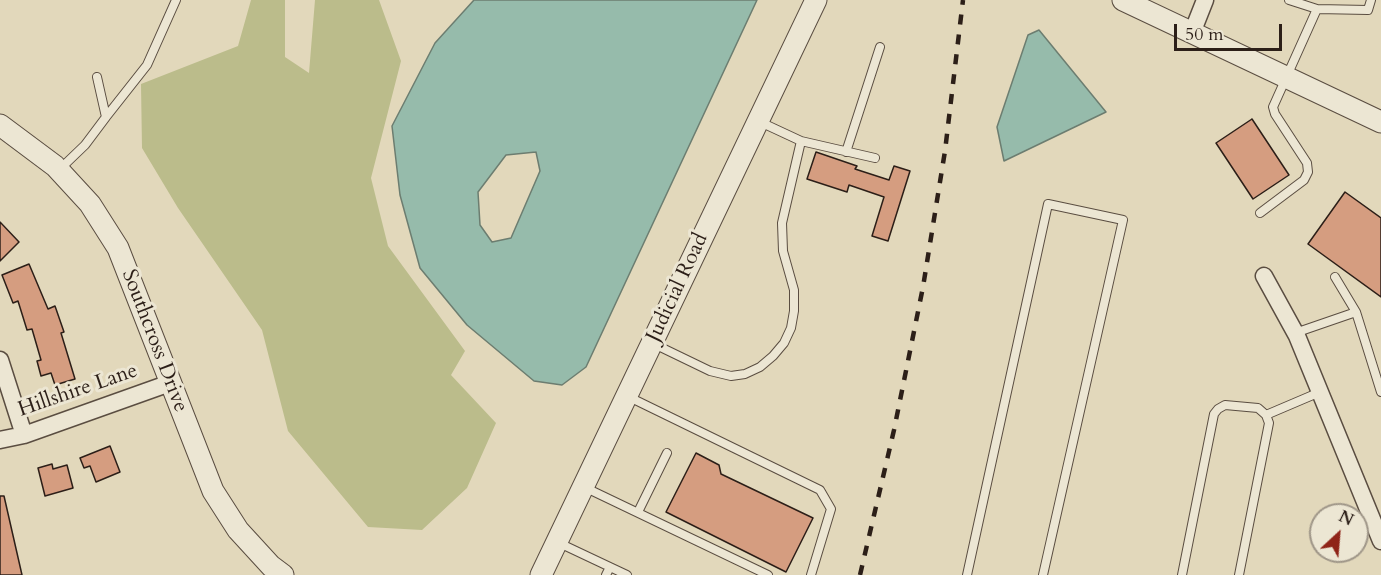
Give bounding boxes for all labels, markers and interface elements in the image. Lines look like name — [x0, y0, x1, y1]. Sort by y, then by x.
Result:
scale bar — [1177, 12, 1285, 50]
text: 50 m — [1185, 22, 1224, 47]
street label: Judicial Road — [642, 229, 714, 347]
street label: Southcross Drive — [115, 266, 193, 416]
street label: Hillshire Lane — [15, 359, 141, 423]
north arrow — [1309, 503, 1369, 563]
text: N — [1335, 506, 1357, 532]

